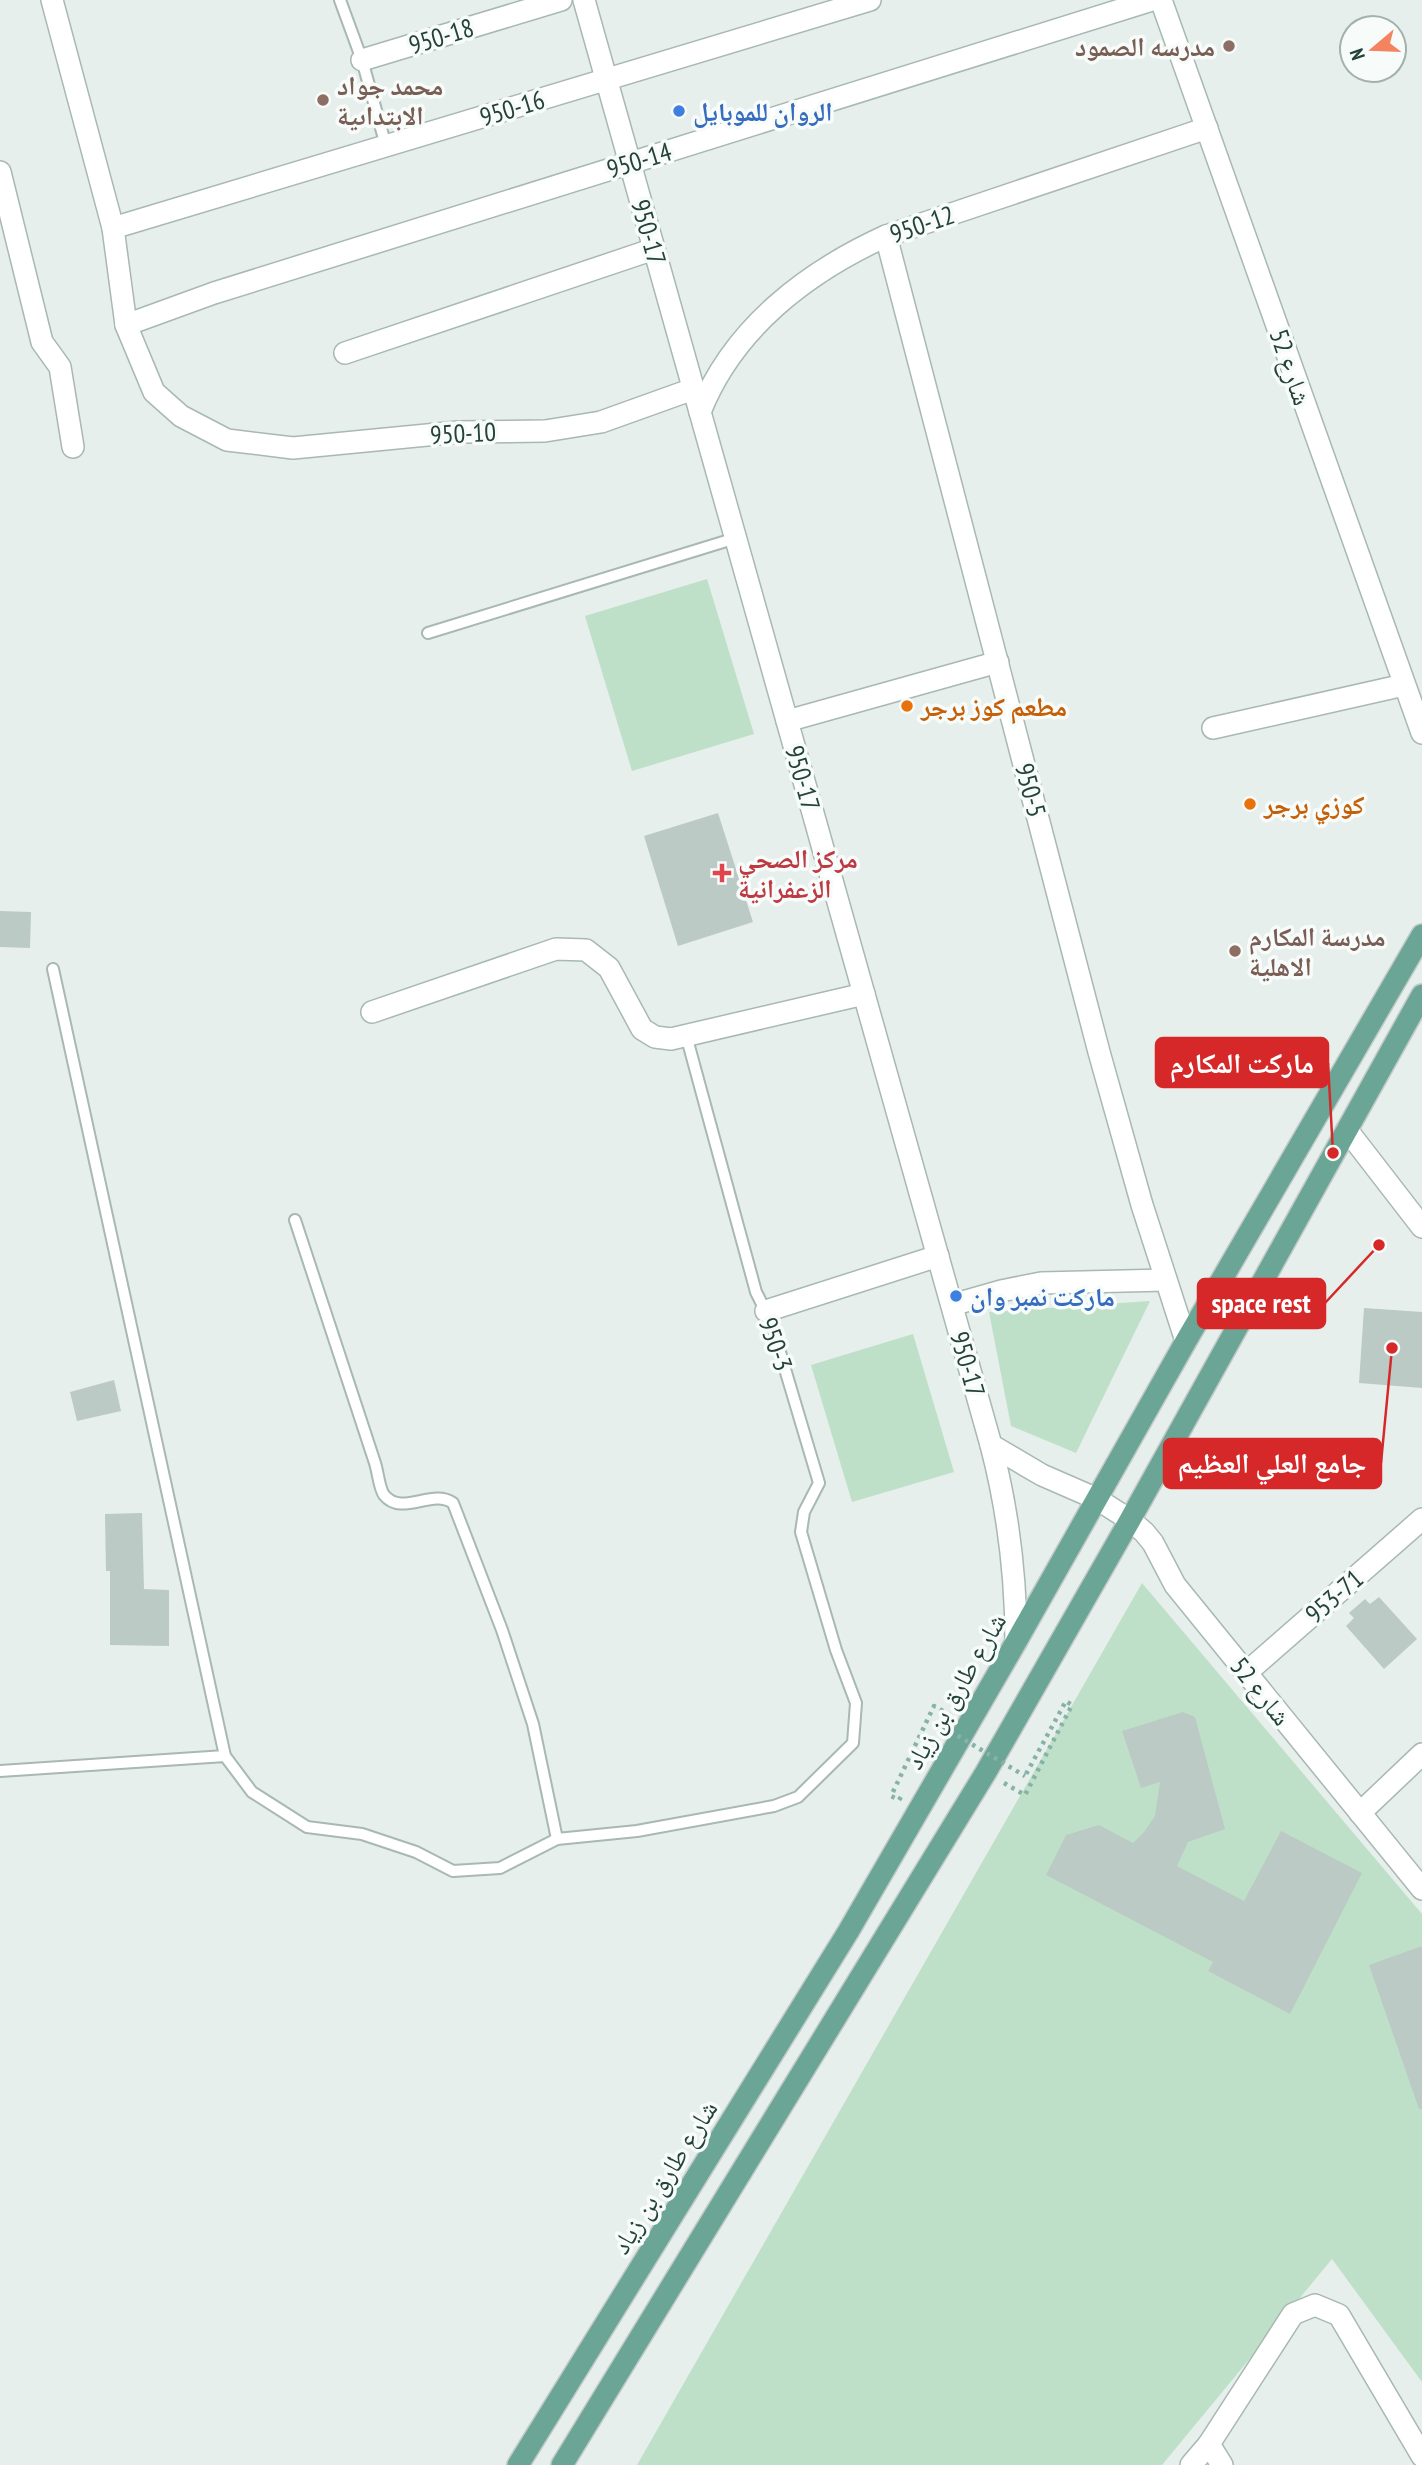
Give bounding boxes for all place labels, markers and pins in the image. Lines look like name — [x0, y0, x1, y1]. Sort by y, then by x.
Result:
place label: مدرسه الصمود — [1075, 30, 1215, 63]
marker: مدرسه الصمود — [1221, 38, 1237, 54]
place label: محمد جواد الابتداىية — [337, 69, 443, 132]
marker: محمد جواد الابتداىية — [315, 92, 331, 108]
place label: الروان للموبايل — [693, 95, 833, 128]
marker: الروان للموبايل — [671, 103, 687, 119]
place label: مطعم كوز برجر — [920, 690, 1067, 725]
marker: مطعم كوز برجر — [899, 698, 915, 714]
place label: كوزي برجر — [1263, 788, 1365, 825]
marker: كوزي برجر — [1242, 796, 1258, 812]
place label: مركز الصحي الزعفرانية — [738, 842, 858, 905]
marker: مركز الصحي الزعفرانية — [712, 863, 732, 883]
place label: مدرسة المكارم الاهلية — [1249, 920, 1386, 983]
marker: مدرسة المكارم الاهلية — [1227, 943, 1243, 959]
callout: ماركت المكارم — [1156, 1038, 1328, 1087]
callout: space rest — [1198, 1279, 1325, 1328]
place label: ماركت نمبر وان — [970, 1280, 1115, 1313]
marker: ماركت نمبر وان — [948, 1288, 964, 1304]
callout: جامع العلي العظيم — [1164, 1439, 1381, 1488]

